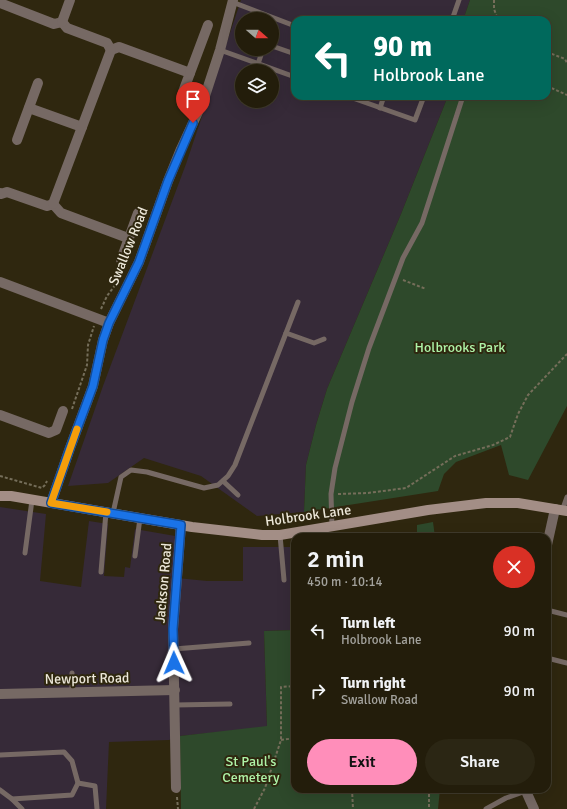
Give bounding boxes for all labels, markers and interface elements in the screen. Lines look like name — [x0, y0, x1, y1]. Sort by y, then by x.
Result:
north arrow — [235, 12, 279, 56]
map controls — [235, 12, 279, 108]
text: 90 m — [373, 30, 432, 64]
icon: left — [307, 32, 359, 84]
button: layers — [235, 64, 279, 108]
text: Holbrook Lane — [373, 64, 484, 86]
pin — [176, 82, 210, 123]
icon: arrive — [182, 88, 204, 110]
street label: Swallow Road — [105, 205, 152, 288]
park label: Holbrooks Park — [415, 339, 505, 356]
street label: Holbrook Lane — [264, 501, 352, 530]
street label: Jackson Road — [152, 542, 175, 624]
text: 2 min — [307, 544, 364, 574]
button: close — [493, 546, 535, 588]
text: 450 m · 10:14 — [307, 574, 383, 590]
text: Turn left — [341, 614, 395, 632]
icon: left — [307, 620, 329, 642]
text: 90 m — [504, 622, 535, 640]
text: Holbrook Lane — [341, 632, 421, 648]
position arrow — [153, 642, 195, 684]
street label: Newport Road — [45, 669, 129, 688]
text: Turn right — [341, 674, 406, 692]
icon: right — [307, 680, 329, 702]
text: 90 m — [504, 682, 535, 700]
text: Swallow Road — [341, 692, 418, 708]
button: Exit — [307, 739, 417, 785]
button: Share — [425, 739, 535, 785]
park label: St Paul's Cemetery — [222, 753, 280, 786]

